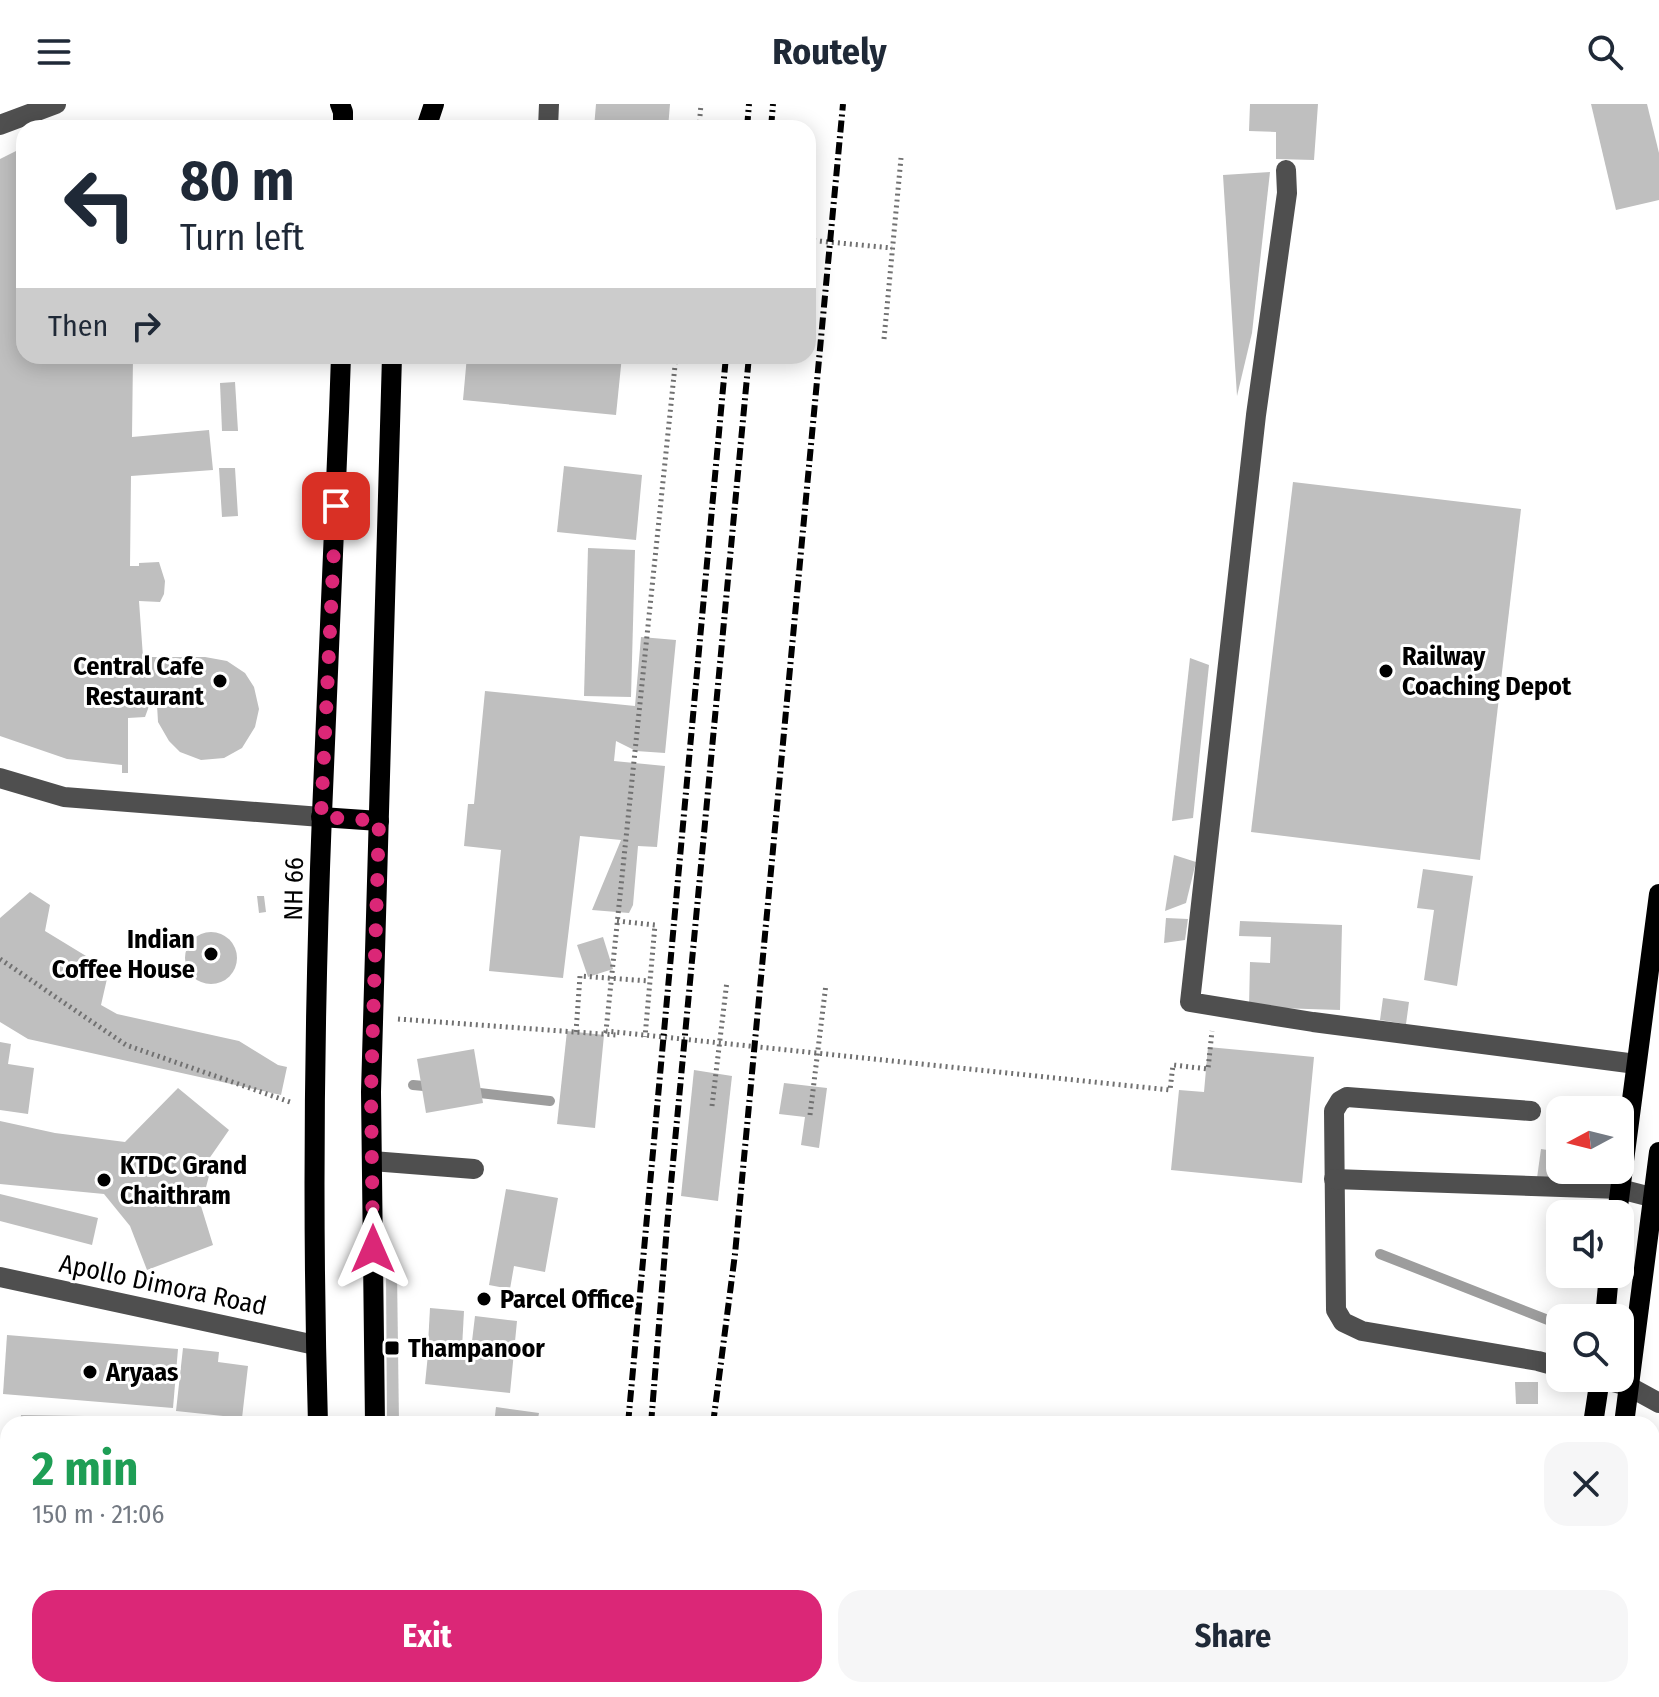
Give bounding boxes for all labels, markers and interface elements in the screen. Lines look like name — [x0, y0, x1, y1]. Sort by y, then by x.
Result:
icon: menu — [32, 30, 76, 74]
text: Routely — [772, 30, 887, 74]
icon: search — [1583, 30, 1627, 74]
text: 80 m — [180, 148, 295, 215]
icon: left — [48, 152, 152, 256]
text: Turn left — [180, 216, 304, 260]
icon: right — [124, 304, 168, 348]
text: Then — [48, 308, 108, 344]
pin — [302, 472, 370, 540]
icon: arrive — [314, 484, 358, 528]
place label: Railway Coaching Depot — [1402, 641, 1572, 702]
place label: Central Cafe Restaurant — [73, 651, 205, 712]
marker: Railway Coaching Depot — [1377, 662, 1395, 680]
marker: Central Cafe Restaurant — [211, 672, 229, 690]
street label: NH 66 — [278, 857, 310, 921]
place label: Indian Coffee House — [52, 924, 195, 985]
marker: Indian Coffee House — [202, 945, 220, 963]
north arrow — [1546, 1096, 1634, 1184]
map controls — [1546, 1096, 1634, 1392]
place label: KTDC Grand Chaithram — [120, 1150, 247, 1211]
marker: KTDC Grand Chaithram — [95, 1171, 113, 1189]
button: sound — [1546, 1200, 1634, 1288]
position arrow — [331, 1207, 415, 1291]
street label: Apollo Dimora Road — [57, 1248, 269, 1322]
place label: Parcel Office — [500, 1284, 634, 1315]
marker: Parcel Office — [475, 1290, 493, 1308]
button: search — [1546, 1304, 1634, 1392]
place label: Thampanoor — [408, 1333, 545, 1364]
marker: Thampanoor — [383, 1339, 401, 1357]
place label: Aryaas — [105, 1357, 179, 1388]
marker: Aryaas — [81, 1363, 99, 1381]
text: 2 min — [32, 1440, 138, 1498]
button: close — [1544, 1442, 1628, 1526]
text: 150 m · 21:06 — [32, 1499, 164, 1530]
button: Exit — [32, 1590, 822, 1682]
button: Share — [838, 1590, 1628, 1682]

